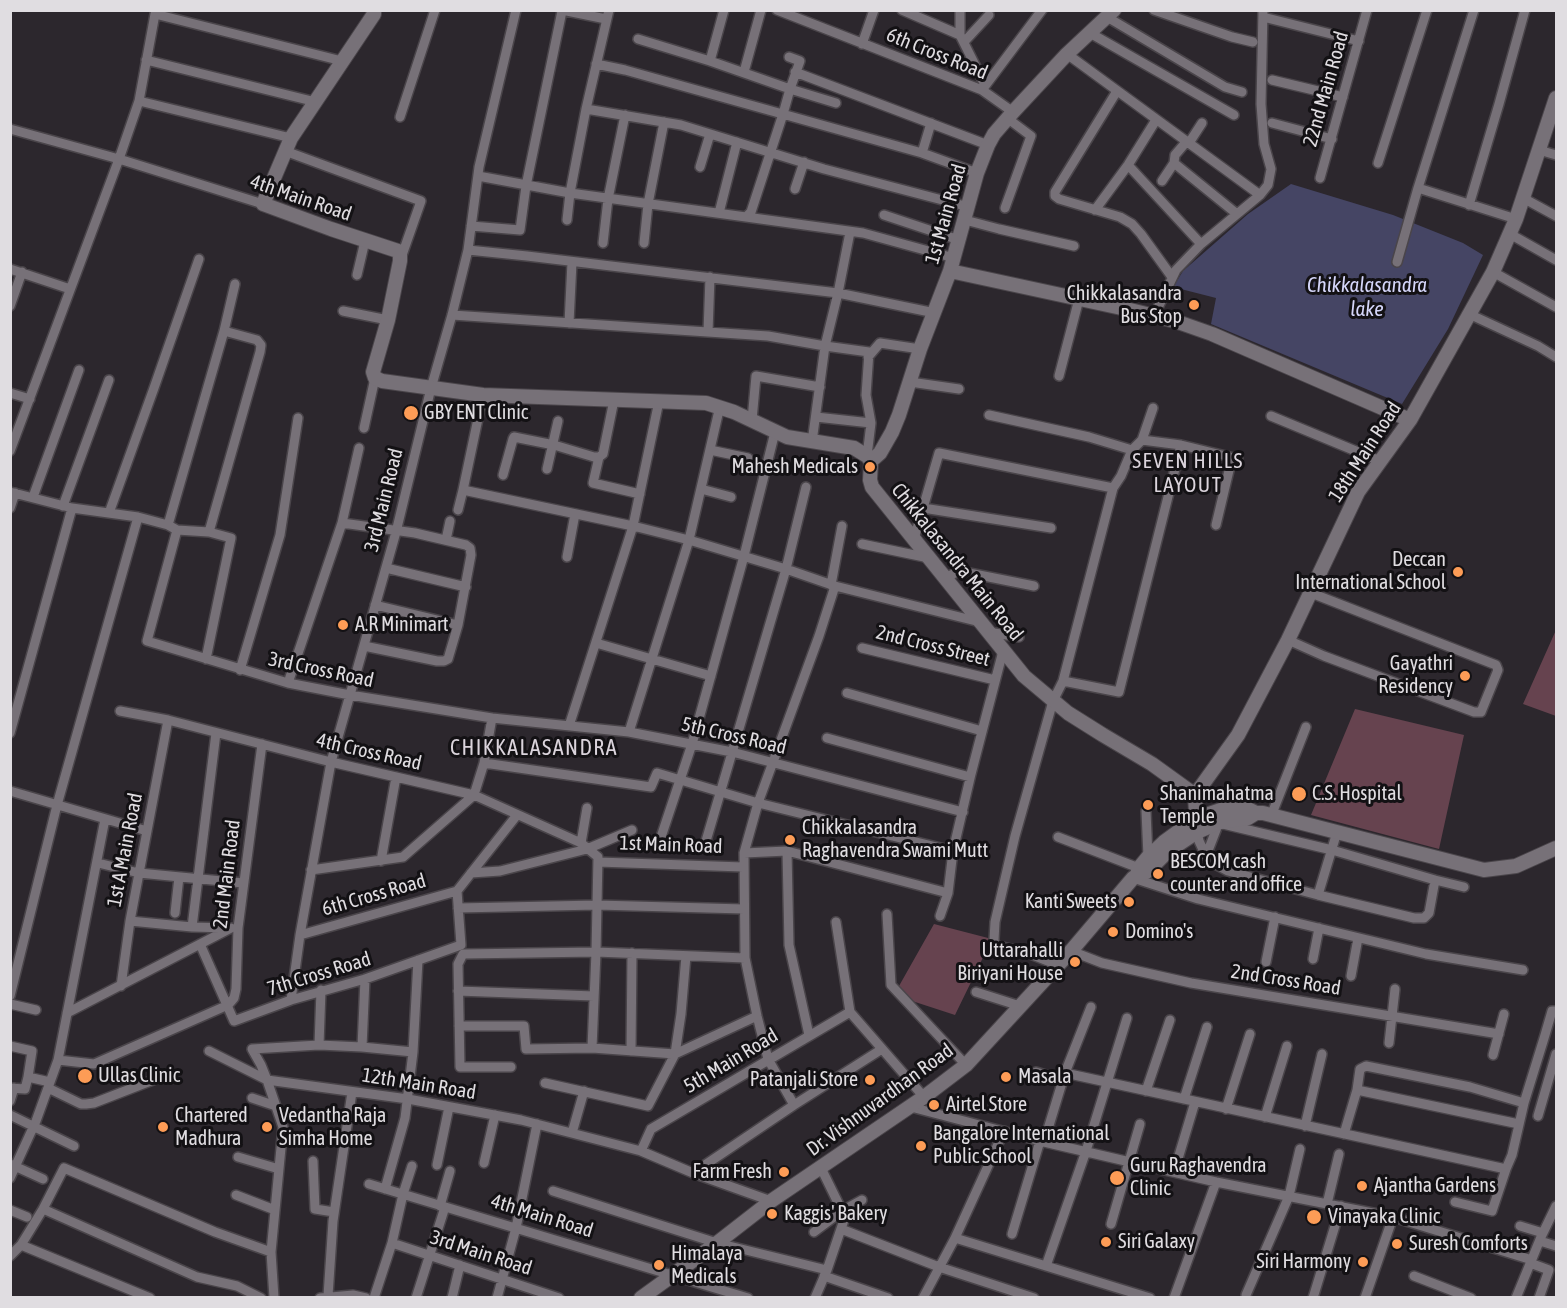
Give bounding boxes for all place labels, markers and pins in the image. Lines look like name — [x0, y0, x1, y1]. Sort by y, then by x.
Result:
place label: Chikkalasandra Bus Stop — [1067, 282, 1182, 329]
marker: Chikkalasandra Bus Stop — [1187, 298, 1201, 312]
place label: GBY ENT Clinic — [424, 401, 528, 425]
marker: GBY ENT Clinic — [402, 404, 420, 422]
place label: Mahesh Medicals — [732, 455, 858, 479]
marker: Mahesh Medicals — [863, 460, 877, 474]
place label: Deccan International School — [1295, 548, 1446, 595]
marker: Deccan International School — [1451, 565, 1465, 579]
place label: A.R Minimart — [355, 613, 449, 637]
marker: A.R Minimart — [336, 618, 350, 632]
place label: Gayathri Residency — [1378, 652, 1453, 699]
marker: Gayathri Residency — [1458, 669, 1472, 683]
place label: Shanimahatma Temple — [1160, 782, 1274, 829]
place label: C.S. Hospital — [1312, 782, 1402, 806]
marker: C.S. Hospital — [1290, 785, 1308, 803]
marker: Shanimahatma Temple — [1141, 798, 1155, 812]
place label: Chikkalasandra Raghavendra Swami Mutt — [802, 816, 988, 863]
marker: Chikkalasandra Raghavendra Swami Mutt — [783, 833, 797, 847]
place label: BESCOM cash counter and office — [1170, 850, 1302, 897]
marker: BESCOM cash counter and office — [1151, 867, 1165, 881]
place label: Kanti Sweets — [1025, 890, 1117, 914]
marker: Kanti Sweets — [1122, 895, 1136, 909]
place label: Domino's — [1125, 920, 1193, 944]
marker: Domino's — [1106, 925, 1120, 939]
place label: Uttarahalli Biriyani House — [957, 939, 1063, 986]
marker: Uttarahalli Biriyani House — [1068, 955, 1082, 969]
place label: Ullas Clinic — [98, 1064, 180, 1088]
place label: Masala — [1018, 1065, 1072, 1089]
marker: Ullas Clinic — [76, 1067, 94, 1085]
place label: Patanjali Store — [750, 1068, 858, 1092]
marker: Masala — [999, 1070, 1013, 1084]
marker: Patanjali Store — [863, 1073, 877, 1087]
place label: Airtel Store — [946, 1093, 1027, 1117]
marker: Airtel Store — [927, 1098, 941, 1112]
place label: Chartered Madhura — [175, 1104, 248, 1151]
place label: Vedantha Raja Simha Home — [279, 1104, 386, 1151]
marker: Chartered Madhura — [156, 1120, 170, 1134]
marker: Vedantha Raja Simha Home — [260, 1120, 274, 1134]
place label: Bangalore International Public School — [933, 1122, 1110, 1169]
marker: Bangalore International Public School — [914, 1139, 928, 1153]
place label: Guru Raghavendra Clinic — [1130, 1154, 1267, 1201]
place label: Farm Fresh — [693, 1160, 772, 1184]
marker: Farm Fresh — [777, 1165, 791, 1179]
marker: Guru Raghavendra Clinic — [1108, 1169, 1126, 1187]
place label: Ajantha Gardens — [1374, 1174, 1496, 1198]
marker: Ajantha Gardens — [1355, 1179, 1369, 1193]
place label: Kaggis' Bakery — [784, 1202, 888, 1226]
place label: Vinayaka Clinic — [1328, 1205, 1440, 1229]
marker: Kaggis' Bakery — [765, 1207, 779, 1221]
marker: Vinayaka Clinic — [1305, 1208, 1323, 1226]
place label: Siri Galaxy — [1118, 1230, 1195, 1254]
place label: Suresh Comforts — [1409, 1232, 1528, 1256]
marker: Siri Galaxy — [1099, 1235, 1113, 1249]
marker: Suresh Comforts — [1390, 1237, 1404, 1251]
place label: Himalaya Medicals — [671, 1242, 743, 1289]
place label: Siri Harmony — [1256, 1250, 1351, 1274]
marker: Siri Harmony — [1356, 1255, 1370, 1269]
marker: Himalaya Medicals — [652, 1258, 666, 1272]

